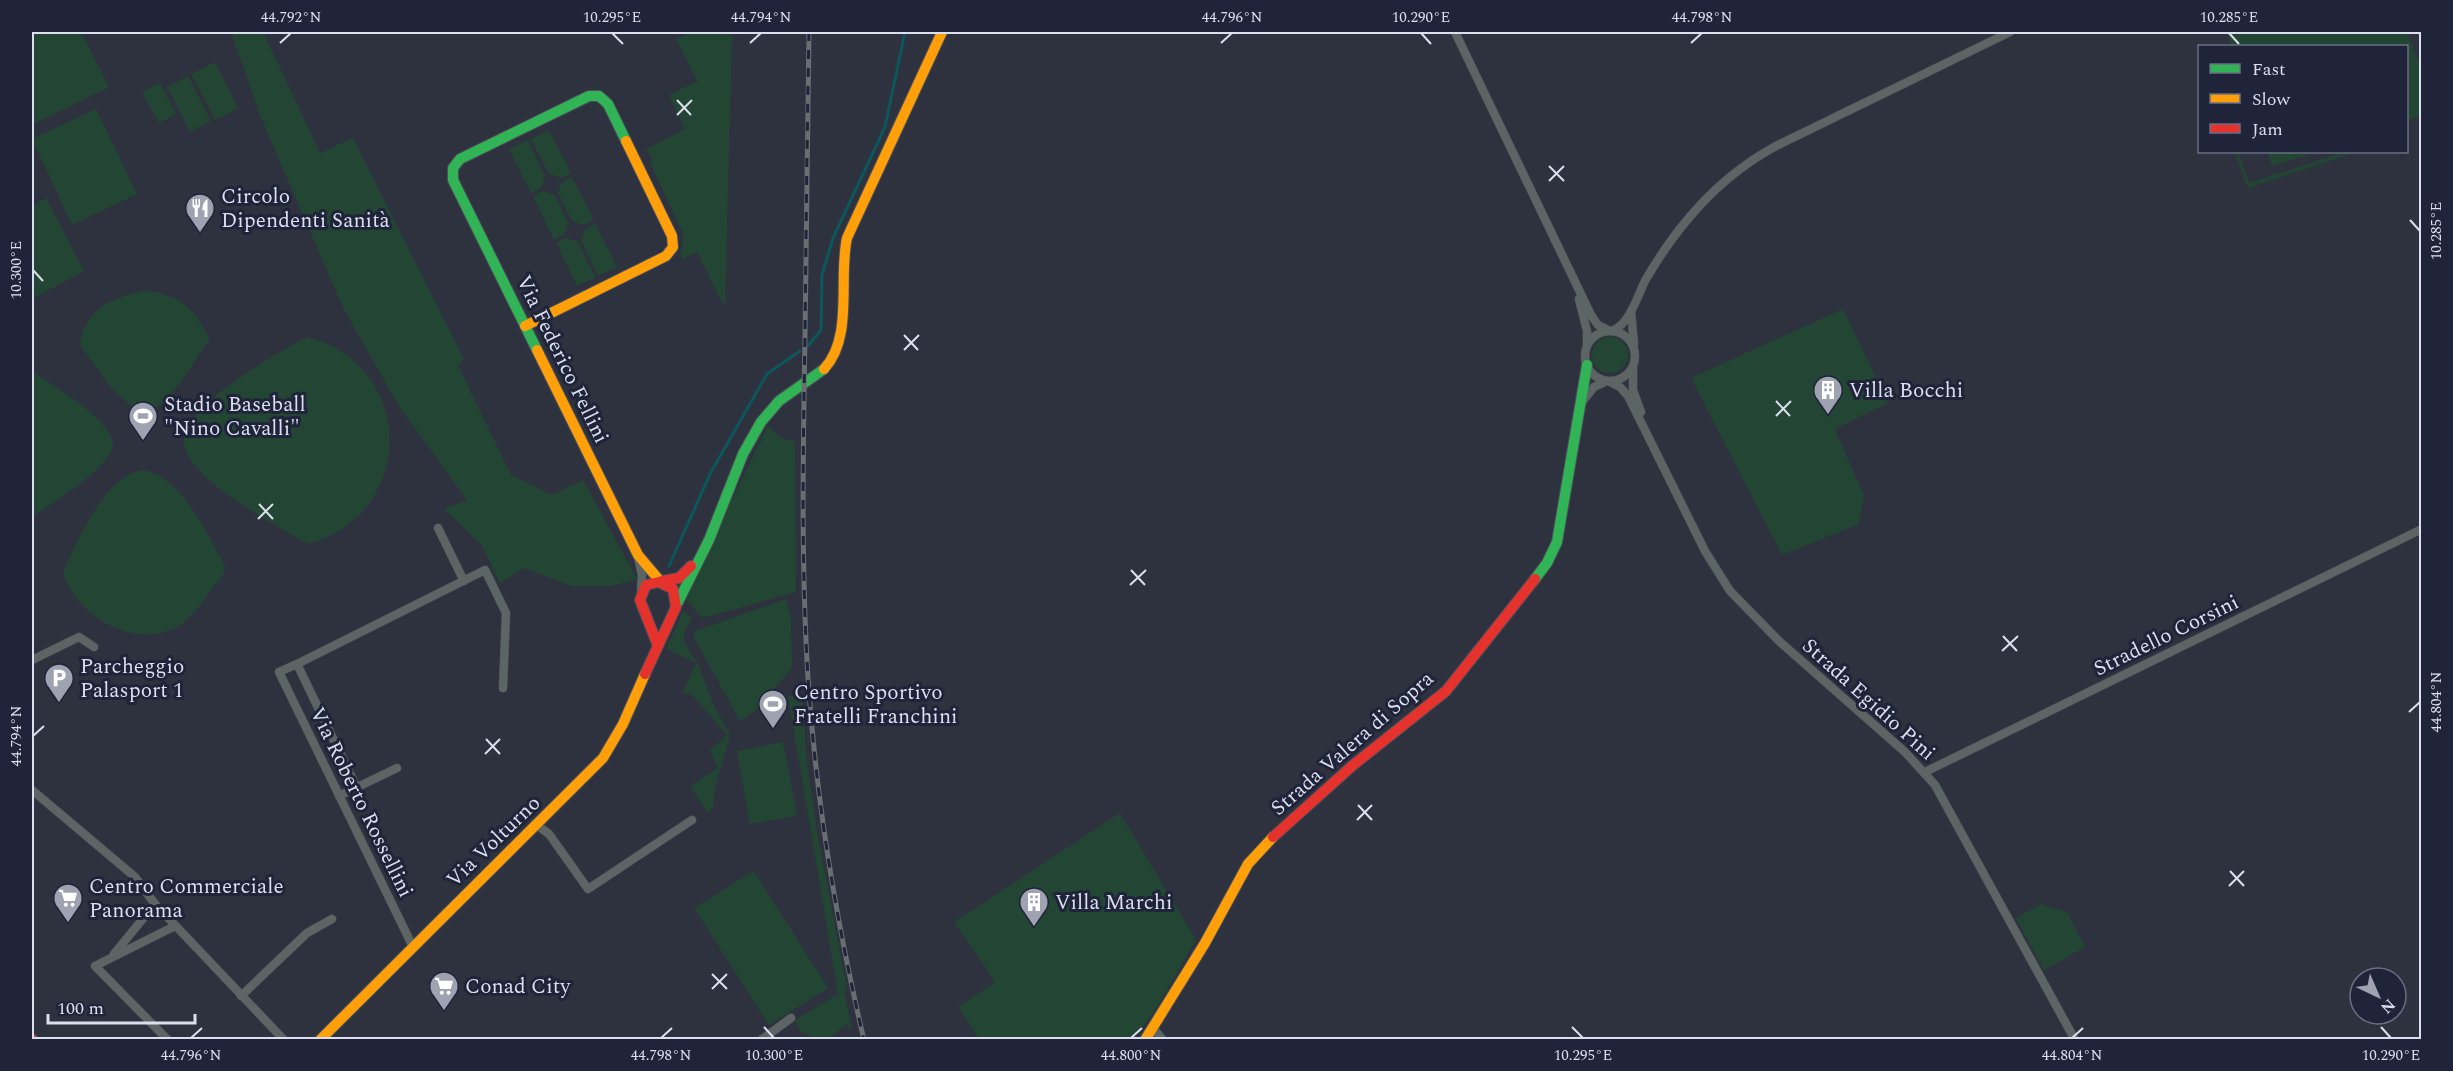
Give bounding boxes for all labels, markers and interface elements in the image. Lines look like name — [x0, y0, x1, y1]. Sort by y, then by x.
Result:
text: 44.792°N — [261, 6, 321, 29]
text: 10.295°E — [583, 6, 641, 29]
text: 44.794°N — [731, 6, 791, 29]
text: 44.796°N — [1202, 6, 1262, 29]
text: 10.290°E — [1392, 6, 1450, 29]
text: 44.798°N — [1672, 6, 1732, 29]
text: 10.285°E — [2200, 6, 2258, 29]
legend — [2198, 45, 2408, 153]
text: Fast — [2252, 56, 2285, 83]
text: Slow — [2252, 86, 2291, 113]
text: Jam — [2252, 116, 2283, 143]
place label: Circolo Dipendenti Sanità — [221, 181, 391, 237]
restaurant icon: Circolo Dipendenti Sanità — [184, 192, 216, 234]
text: 10.285°E — [2425, 202, 2448, 260]
text: 10.300°E — [5, 241, 28, 299]
street label: Via Federico Fellini — [507, 270, 617, 449]
building icon: Villa Bocchi — [1812, 374, 1844, 416]
place label: Villa Bocchi — [1849, 375, 1963, 407]
place label: Stadio Baseball "Nino Cavalli" — [164, 389, 306, 445]
sports icon: Stadio Baseball "Nino Cavalli" — [127, 400, 159, 442]
street label: Stradello Corsini — [2088, 587, 2244, 685]
street label: Strada Egidio Pini — [1794, 631, 1942, 769]
place label: Parcheggio Palasport 1 — [80, 651, 184, 707]
parking icon: Parcheggio Palasport 1 — [43, 662, 75, 704]
street label: Strada Valera di Sopra — [1264, 663, 1442, 824]
text: 44.804°N — [2425, 672, 2448, 732]
place label: Centro Sportivo Fratelli Franchini — [794, 677, 958, 733]
sports icon: Centro Sportivo Fratelli Franchini — [757, 688, 789, 730]
street label: Via Roberto Rossellini — [301, 702, 421, 903]
text: 44.794°N — [5, 706, 28, 766]
street label: Via Volturno — [439, 788, 548, 895]
place label: Centro Commerciale Panorama — [89, 871, 284, 927]
supermarket icon: Centro Commerciale Panorama — [52, 882, 84, 924]
building icon: Villa Marchi — [1018, 886, 1050, 928]
place label: Villa Marchi — [1055, 887, 1172, 919]
north arrow — [2348, 966, 2408, 1026]
supermarket icon: Conad City — [428, 970, 460, 1012]
place label: Conad City — [465, 971, 571, 1003]
scale bar — [48, 987, 195, 1025]
text: N — [2375, 993, 2401, 1019]
text: 100 m — [57, 995, 104, 1022]
text: 44.796°N — [161, 1044, 221, 1067]
text: 44.798°N — [631, 1044, 691, 1067]
text: 10.300°E — [745, 1044, 803, 1067]
text: 44.800°N — [1101, 1044, 1161, 1067]
text: 10.295°E — [1554, 1044, 1612, 1067]
text: 44.804°N — [2042, 1044, 2102, 1067]
text: 10.290°E — [2362, 1044, 2420, 1067]

